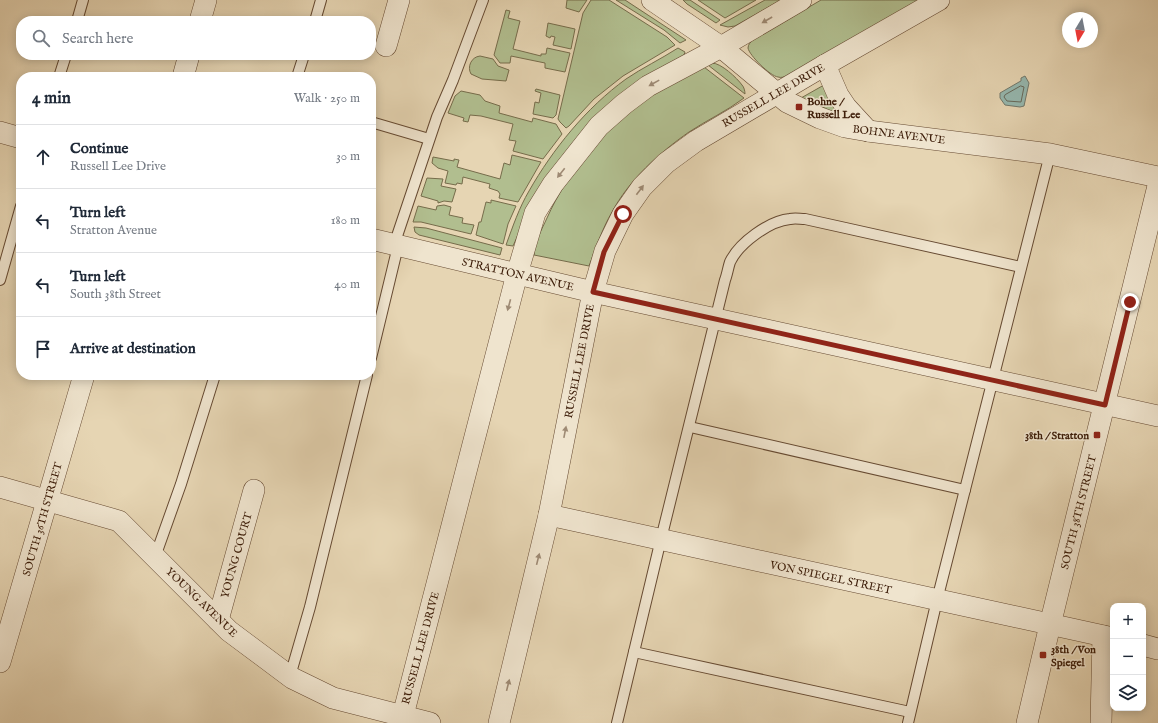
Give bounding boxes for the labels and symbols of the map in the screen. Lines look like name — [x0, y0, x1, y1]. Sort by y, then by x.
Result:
north arrow — [1062, 12, 1098, 48]
one-way arrow — [761, 16, 773, 23]
street label: RUSSELL LEE DRIVE — [720, 61, 828, 131]
one-way arrow — [648, 80, 660, 86]
place label: Bohne / Russell Lee — [807, 95, 860, 122]
marker: Bohne / Russell Lee — [794, 102, 804, 112]
street label: BOHNE AVENUE — [852, 122, 946, 148]
one-way arrow — [557, 167, 565, 178]
one-way arrow — [636, 184, 644, 195]
route start — [614, 205, 632, 223]
street label: STRATTON AVENUE — [460, 255, 575, 295]
route end — [1121, 293, 1139, 311]
one-way arrow — [506, 299, 512, 312]
street label: RUSSELL LEE DRIVE — [562, 302, 598, 420]
one-way arrow — [563, 425, 569, 438]
place label: 38th / Stratton — [1025, 429, 1089, 443]
marker: 38th / Stratton — [1092, 430, 1102, 440]
street label: SOUTH 38TH STREET — [1058, 454, 1100, 571]
street label: SOUTH 36TH STREET — [20, 461, 66, 578]
street label: YOUNG COURT — [218, 511, 256, 600]
one-way arrow — [535, 552, 541, 564]
street label: VON SPIEGEL STREET — [768, 558, 893, 598]
street label: YOUNG AVENUE — [162, 565, 240, 641]
street label: RUSSELL LEE DRIVE — [399, 590, 443, 706]
place label: 38th / Von Spiegel — [1051, 643, 1096, 670]
marker: 38th / Von Spiegel — [1038, 650, 1048, 660]
one-way arrow — [505, 679, 511, 691]

